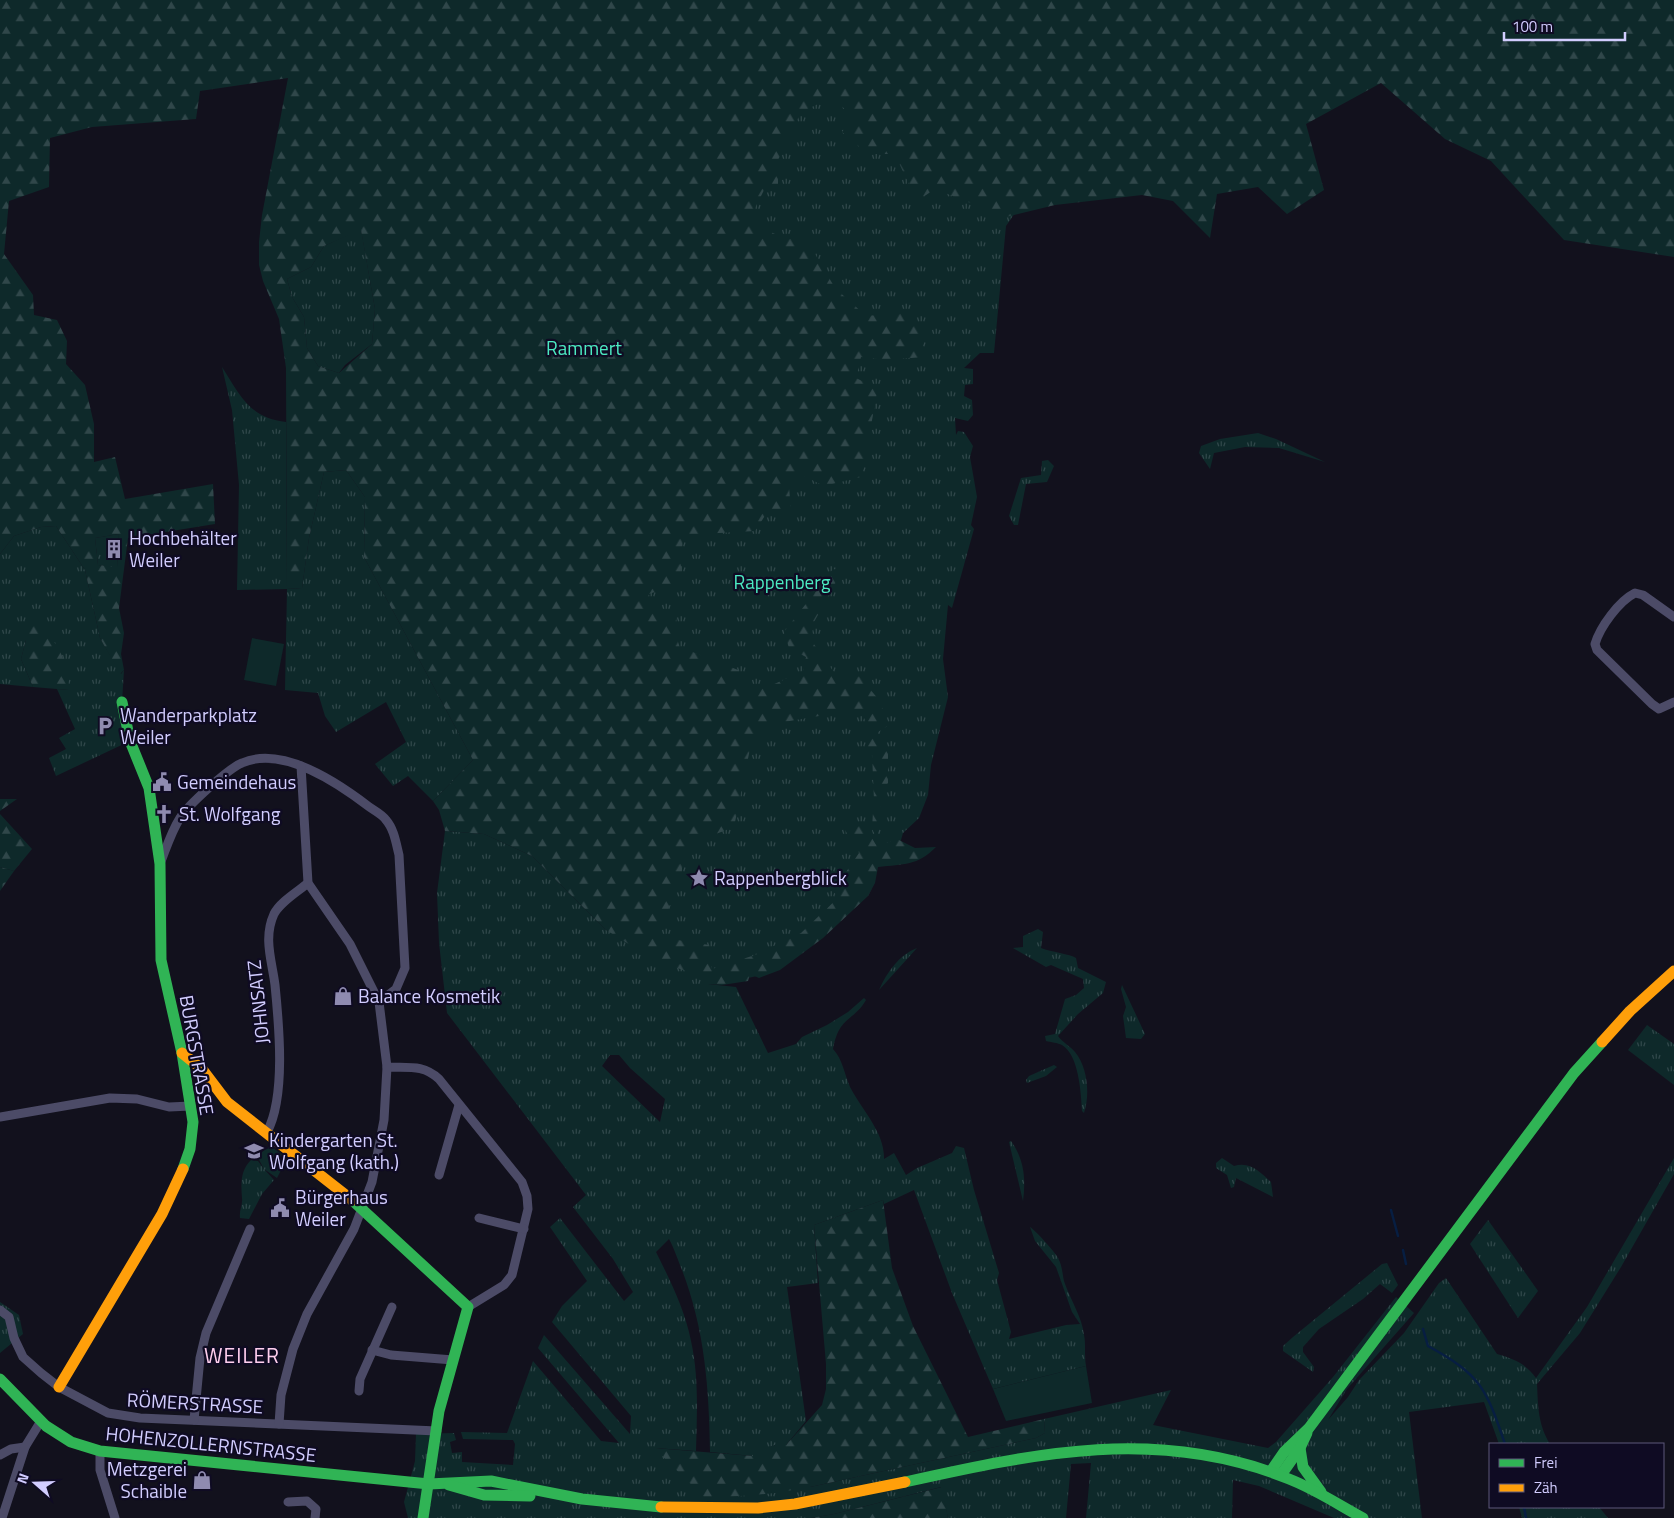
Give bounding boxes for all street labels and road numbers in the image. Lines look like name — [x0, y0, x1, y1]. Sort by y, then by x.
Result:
street label: JOHNSATZ — [239, 959, 276, 1046]
street label: BURGSTRASSE — [173, 993, 222, 1117]
street label: RÖMERSTRASSE — [126, 1384, 264, 1421]
street label: HOHENZOLLERNSTRASSE — [104, 1418, 318, 1469]

